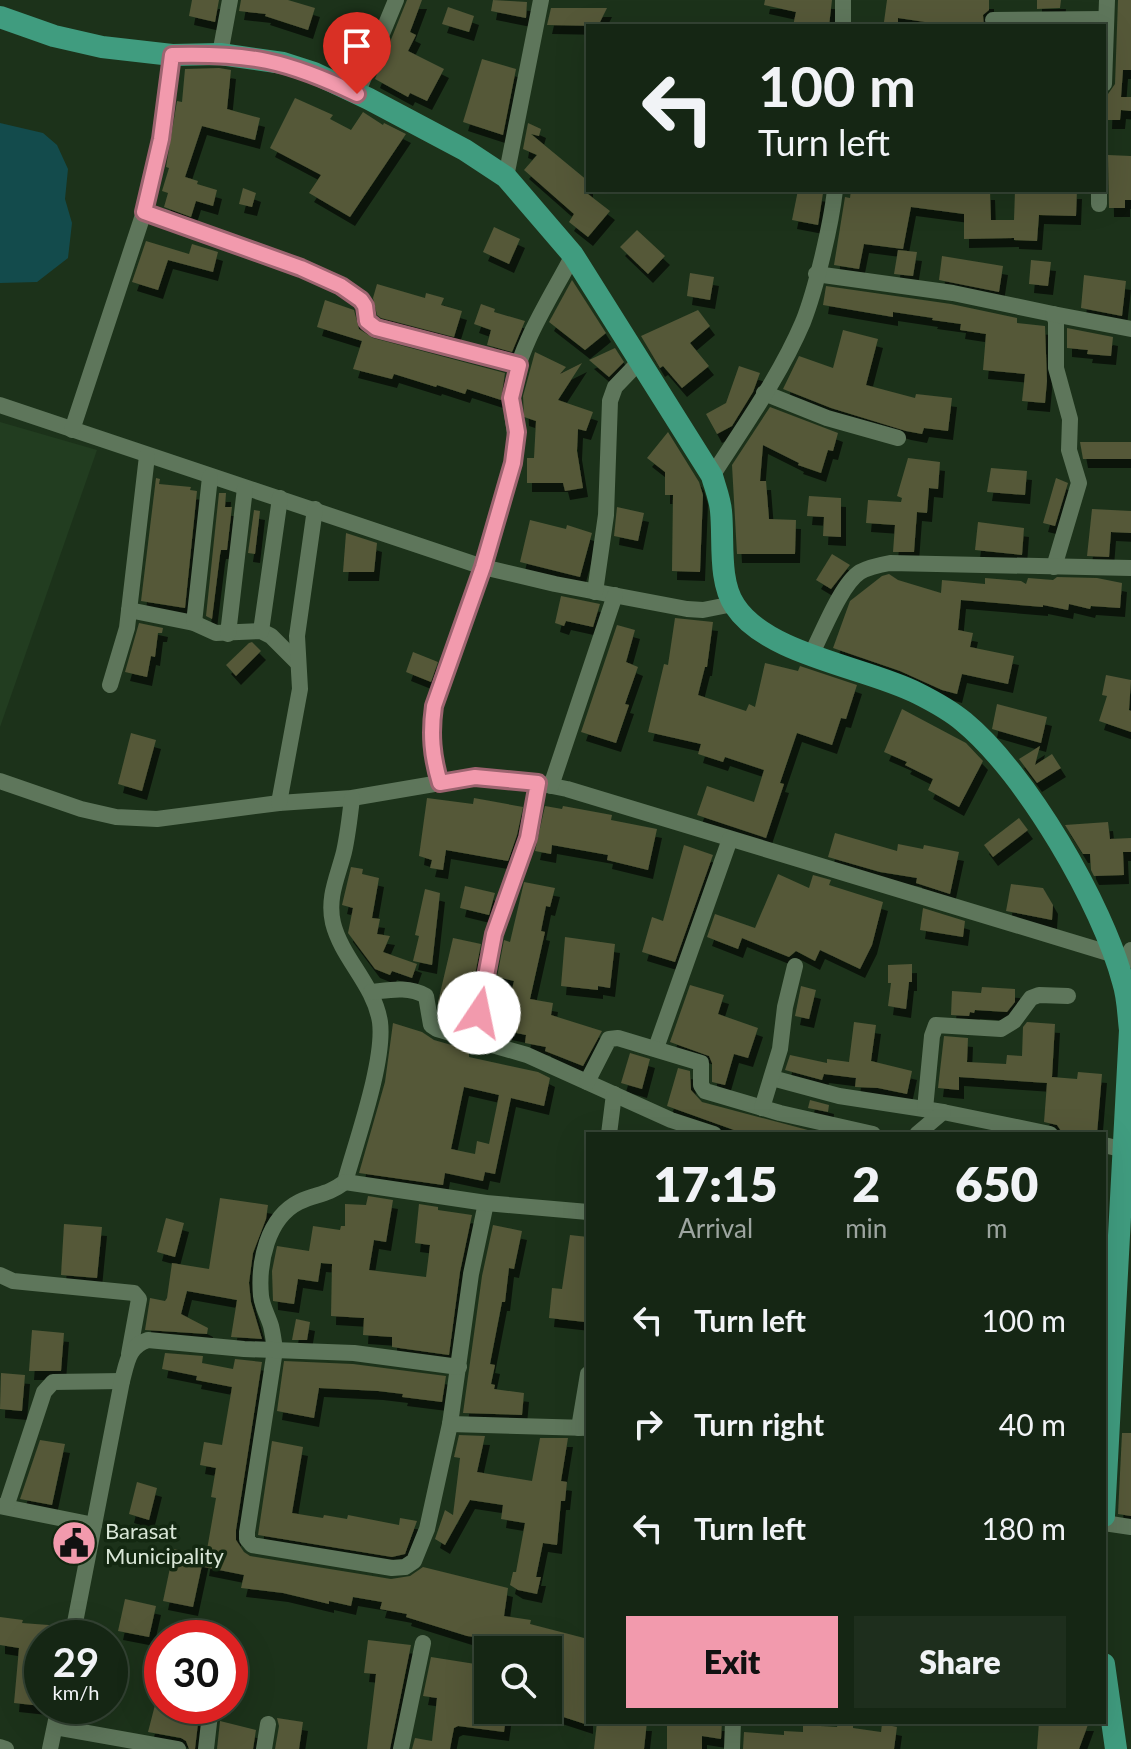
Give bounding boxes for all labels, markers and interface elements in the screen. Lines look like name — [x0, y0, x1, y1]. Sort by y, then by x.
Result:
pin — [323, 12, 391, 94]
icon: arrive — [335, 24, 379, 68]
text: 100 m — [758, 52, 916, 119]
icon: left — [626, 56, 730, 160]
text: Turn left — [758, 120, 890, 164]
position arrow — [437, 971, 521, 1055]
text: 17:15 — [654, 1155, 778, 1212]
text: 2 — [852, 1155, 880, 1212]
text: 650 — [955, 1155, 1038, 1212]
text: Arrival — [678, 1212, 753, 1244]
text: min — [845, 1212, 887, 1244]
text: m — [986, 1212, 1007, 1244]
icon: left — [626, 1298, 670, 1342]
text: Turn left — [694, 1302, 806, 1338]
text: 100 m — [981, 1302, 1066, 1338]
icon: right — [626, 1402, 670, 1446]
text: Turn right — [694, 1406, 824, 1442]
text: 40 m — [999, 1406, 1066, 1442]
icon: left — [626, 1506, 670, 1550]
text: Turn left — [694, 1510, 806, 1546]
text: 180 m — [981, 1510, 1066, 1546]
place label: Barasat Municipality — [105, 1517, 224, 1569]
public building icon: Barasat Municipality — [50, 1519, 98, 1567]
button: Exit — [626, 1616, 838, 1708]
button: Share — [854, 1616, 1066, 1708]
speed limit sign: 30 — [144, 1620, 248, 1724]
map controls — [474, 1636, 562, 1724]
button: search — [474, 1636, 562, 1724]
text: 29 — [53, 1638, 99, 1686]
text: km/h — [53, 1680, 99, 1704]

